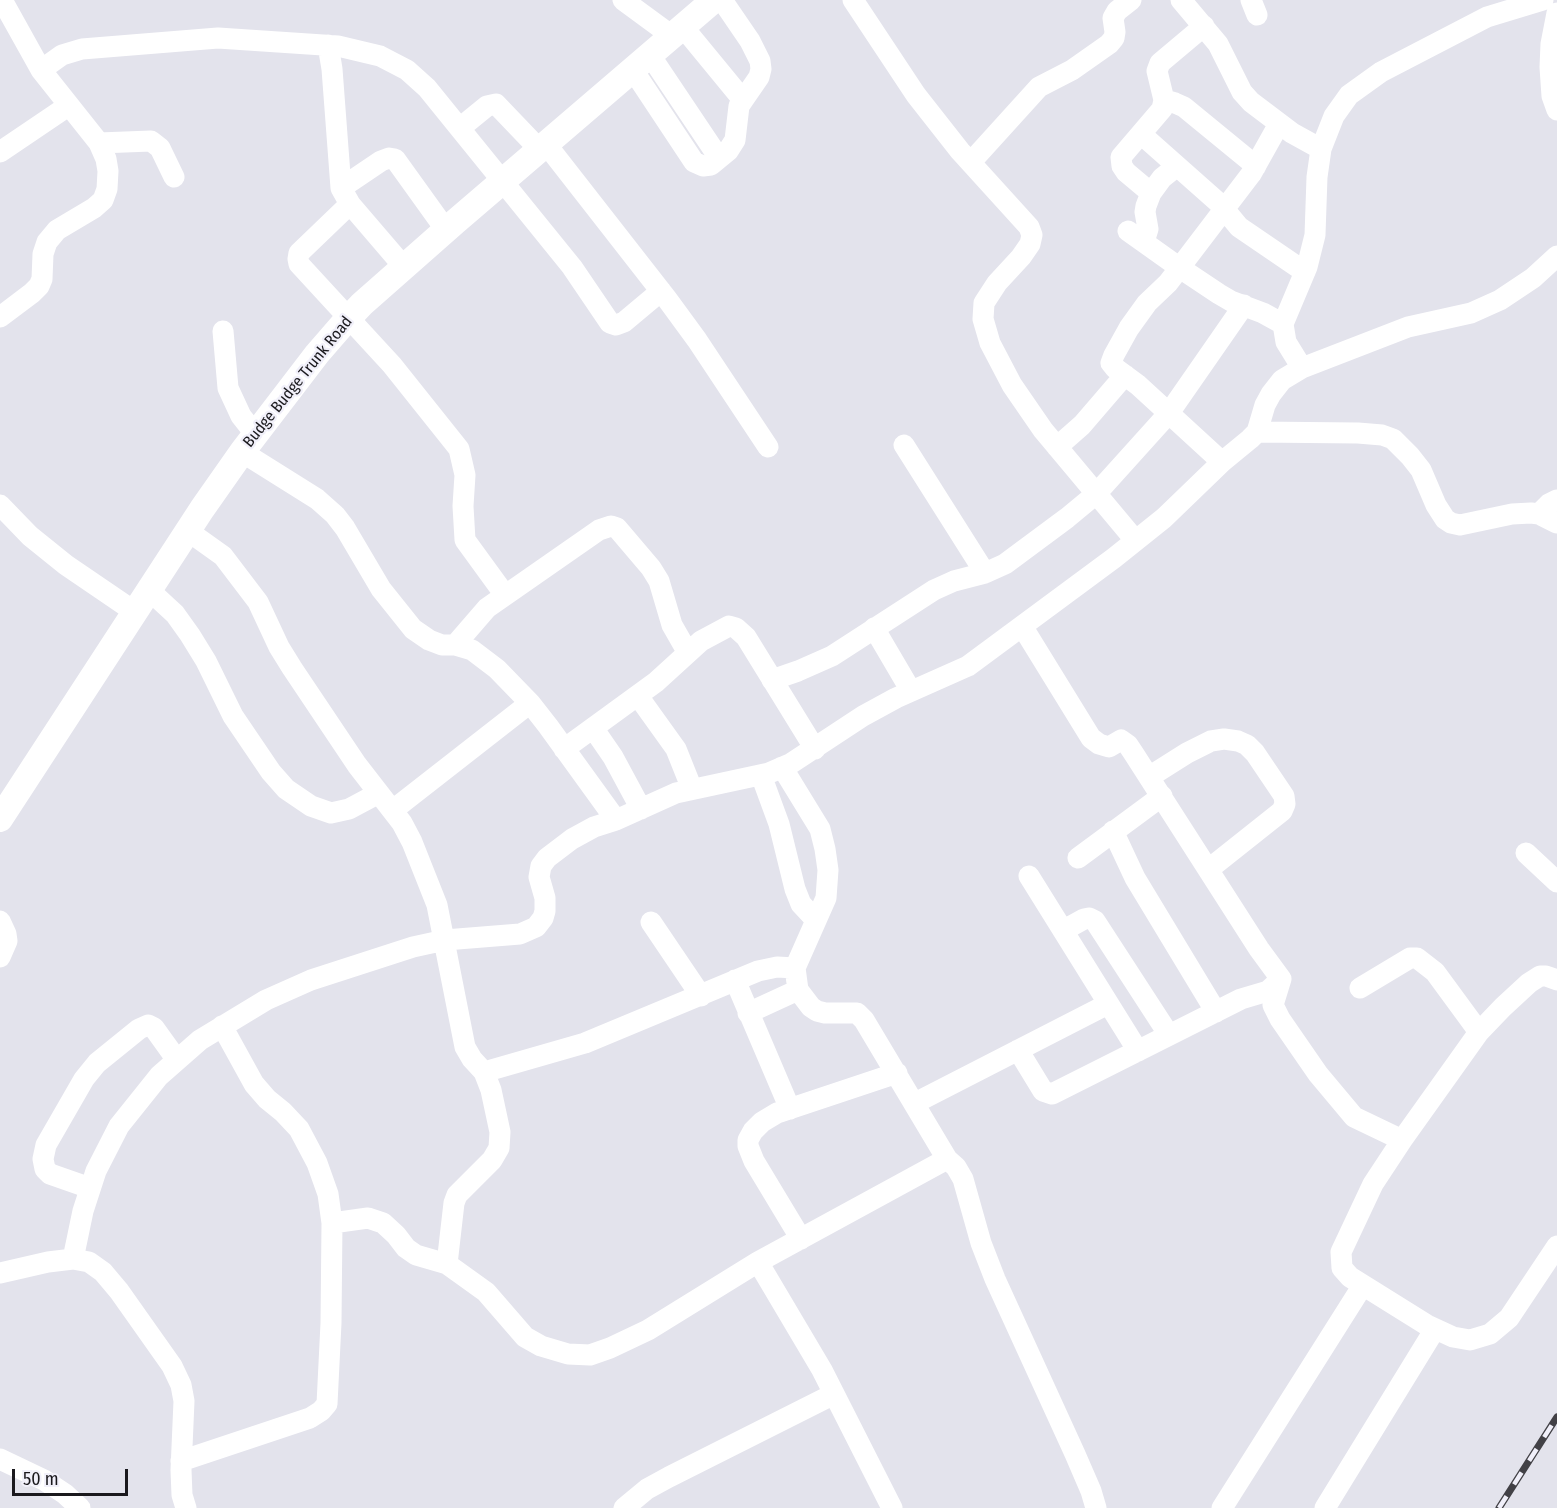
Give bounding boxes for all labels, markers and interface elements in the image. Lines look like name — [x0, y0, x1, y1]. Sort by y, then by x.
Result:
street label: Budge Budge Trunk Road — [239, 313, 357, 451]
scale bar — [15, 1457, 130, 1495]
text: 50 m — [23, 1468, 59, 1490]

